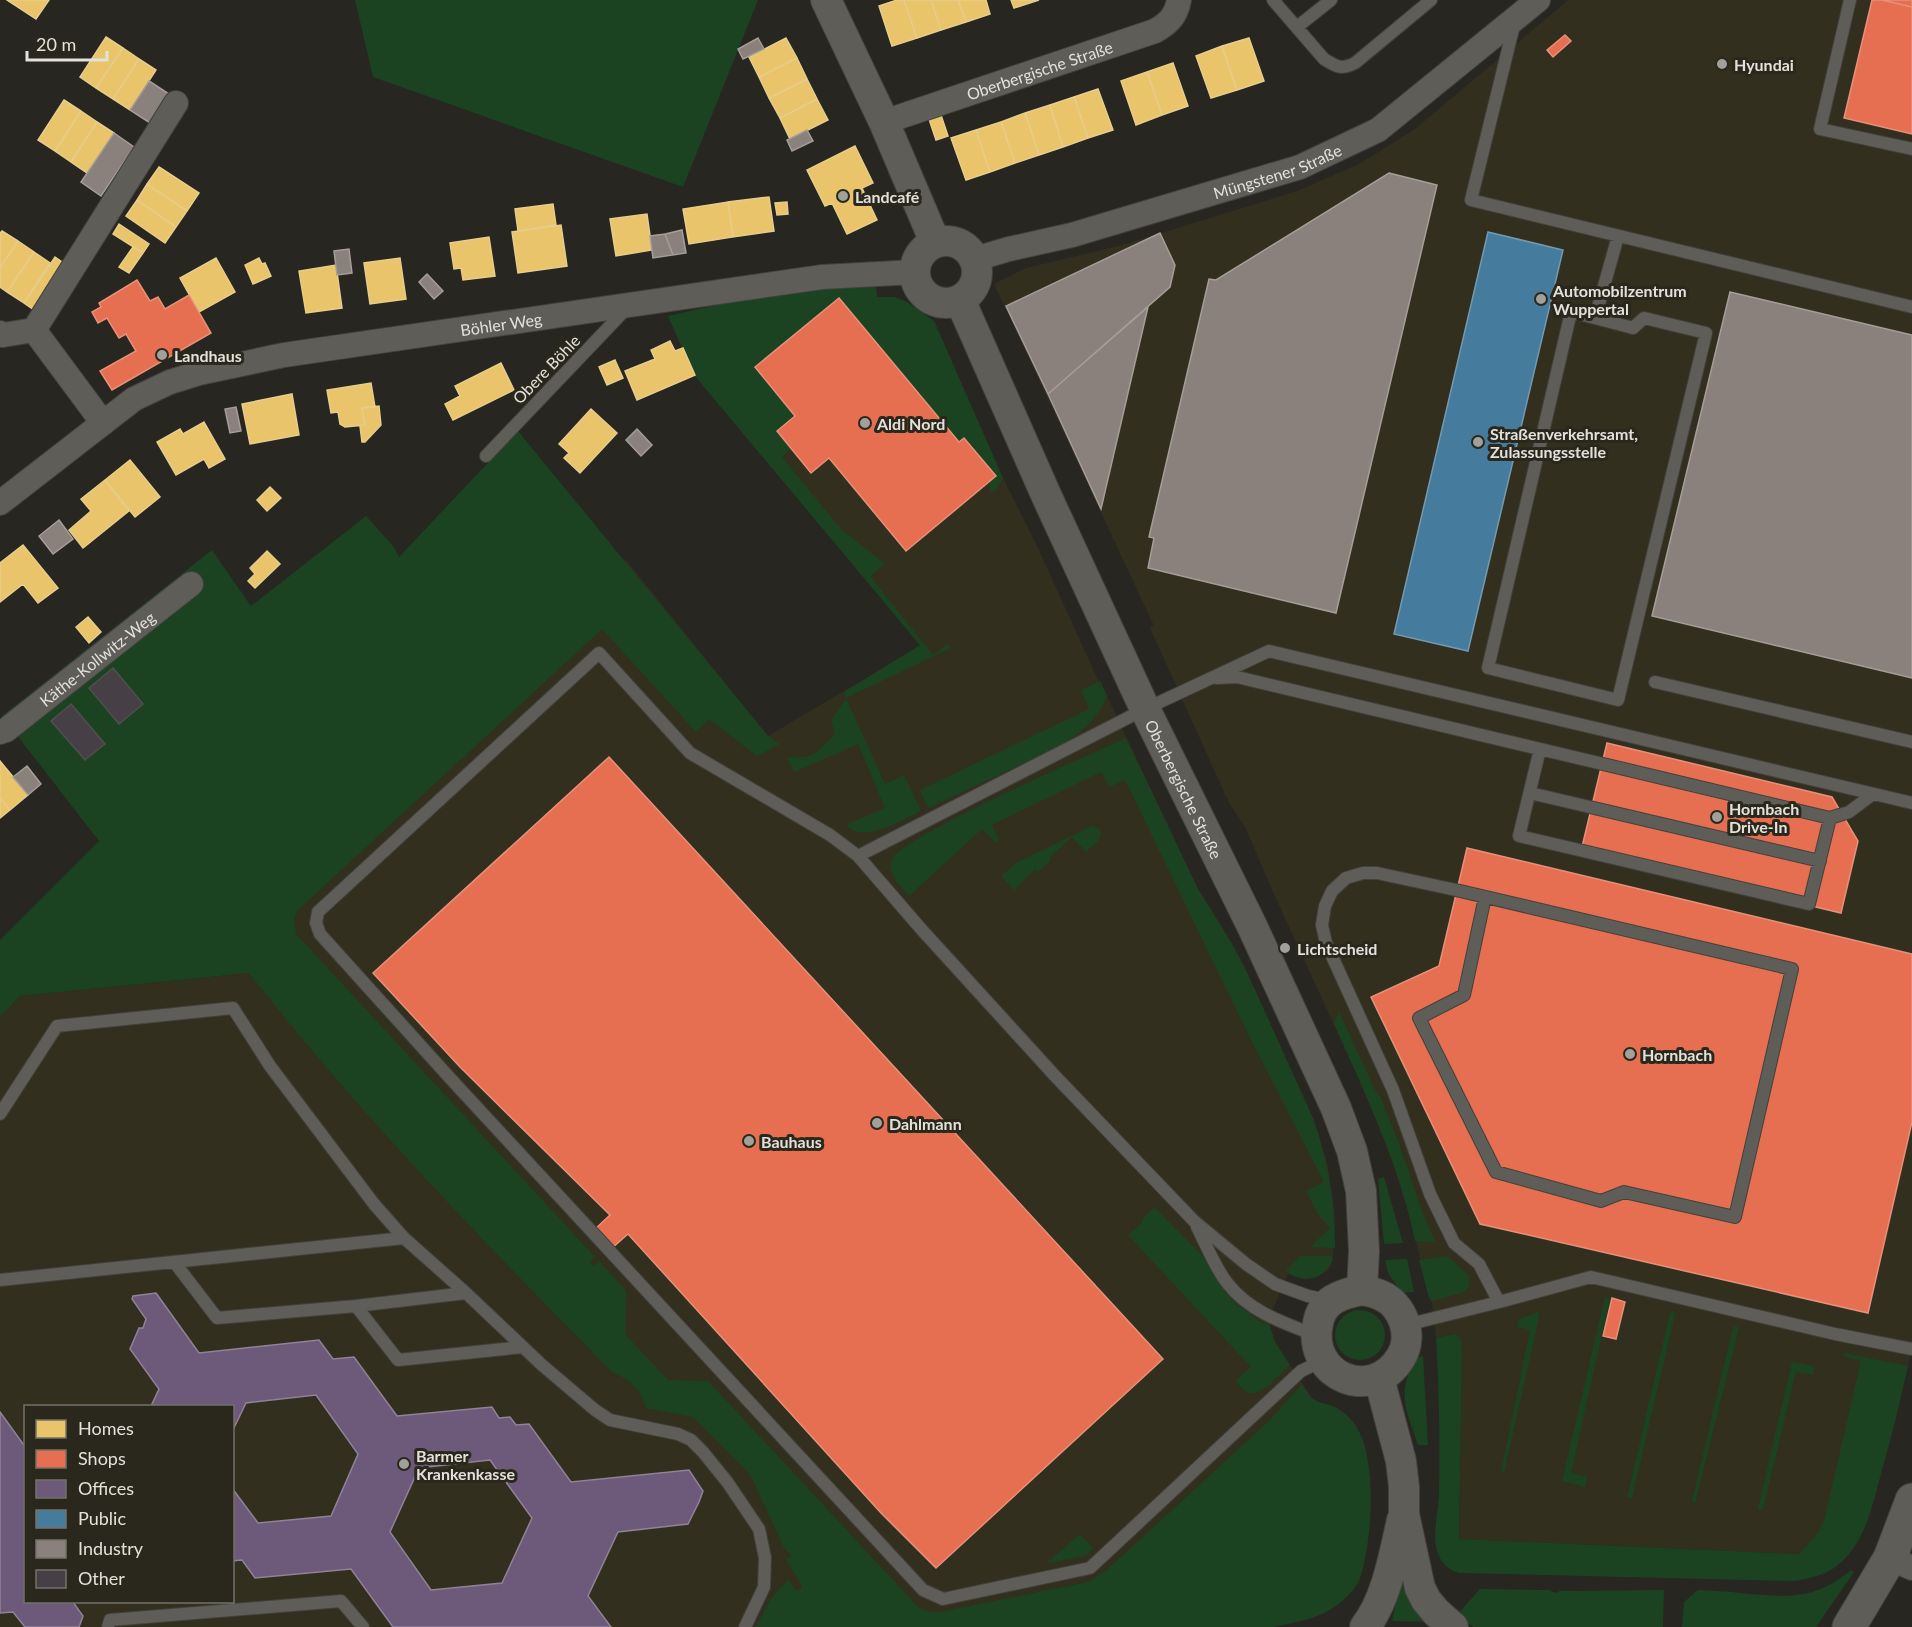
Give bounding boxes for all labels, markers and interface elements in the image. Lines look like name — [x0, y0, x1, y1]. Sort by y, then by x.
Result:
scale bar — [27, 24, 106, 62]
text: 20 m — [36, 33, 76, 55]
street label: Oberbergische Straße — [964, 36, 1115, 103]
place label: Hyundai — [1734, 55, 1794, 74]
marker: Hyundai — [1715, 57, 1729, 71]
street label: Müngstener Straße — [1211, 139, 1344, 202]
place label: Landcafé — [855, 187, 920, 206]
marker: Landcafé — [836, 189, 850, 203]
place label: Automobilzentrum Wuppertal — [1552, 281, 1687, 318]
marker: Automobilzentrum Wuppertal — [1534, 292, 1548, 306]
street label: Böhler Weg — [459, 308, 543, 339]
street label: Obere Böhle — [508, 331, 584, 407]
place label: Landhaus — [174, 346, 242, 365]
marker: Landhaus — [155, 348, 169, 362]
place label: Aldi Nord — [876, 414, 945, 433]
marker: Aldi Nord — [858, 416, 872, 430]
place label: Straßenverkehrsamt, Zulassungsstelle — [1490, 424, 1638, 461]
marker: Straßenverkehrsamt, Zulassungsstelle — [1471, 435, 1485, 449]
street label: Käthe-Kollwitz-Weg — [35, 607, 158, 710]
street label: Oberbergische Straße — [1142, 716, 1227, 862]
place label: Hornbach Drive-In — [1729, 799, 1799, 836]
marker: Hornbach Drive-In — [1710, 810, 1724, 824]
place label: Lichtscheid — [1297, 939, 1377, 958]
marker: Lichtscheid — [1278, 941, 1292, 955]
place label: Hornbach — [1642, 1045, 1712, 1064]
marker: Hornbach — [1623, 1047, 1637, 1061]
place label: Dahlmann — [889, 1114, 962, 1133]
marker: Dahlmann — [870, 1116, 884, 1130]
place label: Bauhaus — [761, 1132, 822, 1151]
marker: Bauhaus — [742, 1134, 756, 1148]
legend — [24, 1405, 234, 1603]
text: Homes — [78, 1417, 134, 1439]
place label: Barmer Krankenkasse — [416, 1446, 515, 1483]
text: Shops — [78, 1447, 126, 1469]
marker: Barmer Krankenkasse — [397, 1457, 411, 1471]
text: Offices — [78, 1477, 134, 1499]
text: Public — [78, 1507, 126, 1529]
text: Industry — [78, 1537, 144, 1559]
text: Other — [78, 1567, 125, 1589]

